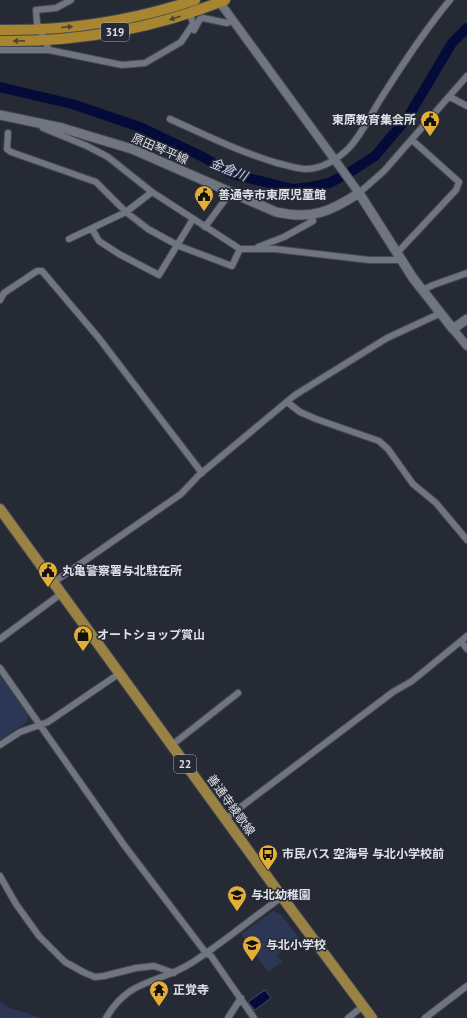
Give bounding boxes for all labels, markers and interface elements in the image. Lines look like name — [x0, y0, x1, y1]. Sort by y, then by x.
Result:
one-way arrow — [169, 15, 181, 21]
road number: 319 — [101, 23, 129, 41]
one-way arrow — [61, 24, 73, 31]
one-way arrow — [12, 38, 25, 44]
public building icon: 東原教育集会所 — [419, 109, 441, 137]
place label: 東原教育集会所 — [332, 112, 416, 127]
street label: 原田琴平線 — [130, 130, 191, 167]
water label: 金倉川 — [208, 154, 252, 185]
public building icon: 善通寺市東原児童館 — [193, 184, 215, 212]
place label: 善通寺市東原児童館 — [218, 187, 326, 202]
public building icon: 丸亀警察署与北駐在所 — [37, 560, 59, 588]
place label: 丸亀警察署与北駐在所 — [62, 563, 182, 578]
shop icon: オートショップ賞山 — [72, 624, 94, 652]
place label: オートショップ賞山 — [97, 627, 205, 642]
road number: 22 — [174, 755, 196, 773]
street label: 善通寺綾歌線 — [204, 771, 259, 838]
bus stop icon: 市民バス 空海号 与北小学校前 — [257, 843, 279, 871]
place label: 市民バス 空海号 与北小学校前 — [282, 846, 444, 861]
school or university icon: 与北幼稚園 — [226, 884, 248, 912]
place label: 与北幼稚園 — [251, 887, 311, 902]
school or university icon: 与北小学校 — [241, 934, 263, 962]
place label: 与北小学校 — [266, 937, 326, 952]
temple icon: 正覚寺 — [148, 979, 170, 1007]
place label: 正覚寺 — [173, 982, 209, 997]

